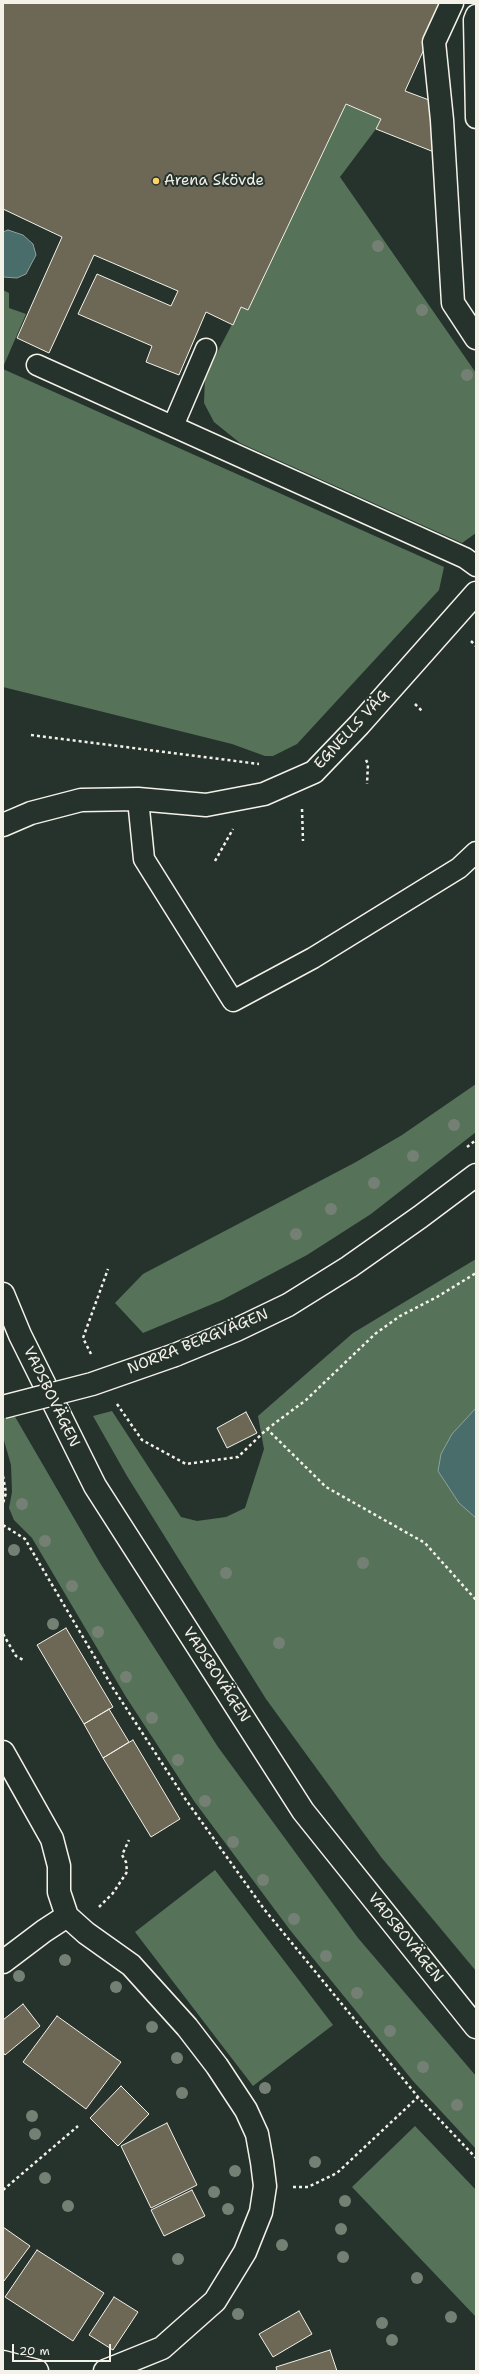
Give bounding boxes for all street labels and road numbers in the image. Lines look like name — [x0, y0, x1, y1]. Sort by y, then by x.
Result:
street label: EGNELLS VÄG — [311, 687, 393, 773]
street label: NORRA BERGVÄGEN — [125, 1306, 271, 1378]
street label: VADSBOVÄGEN — [19, 1344, 83, 1450]
street label: VADSBOVÄGEN — [179, 1624, 253, 1726]
street label: VADSBOVÄGEN — [363, 1890, 447, 1986]

